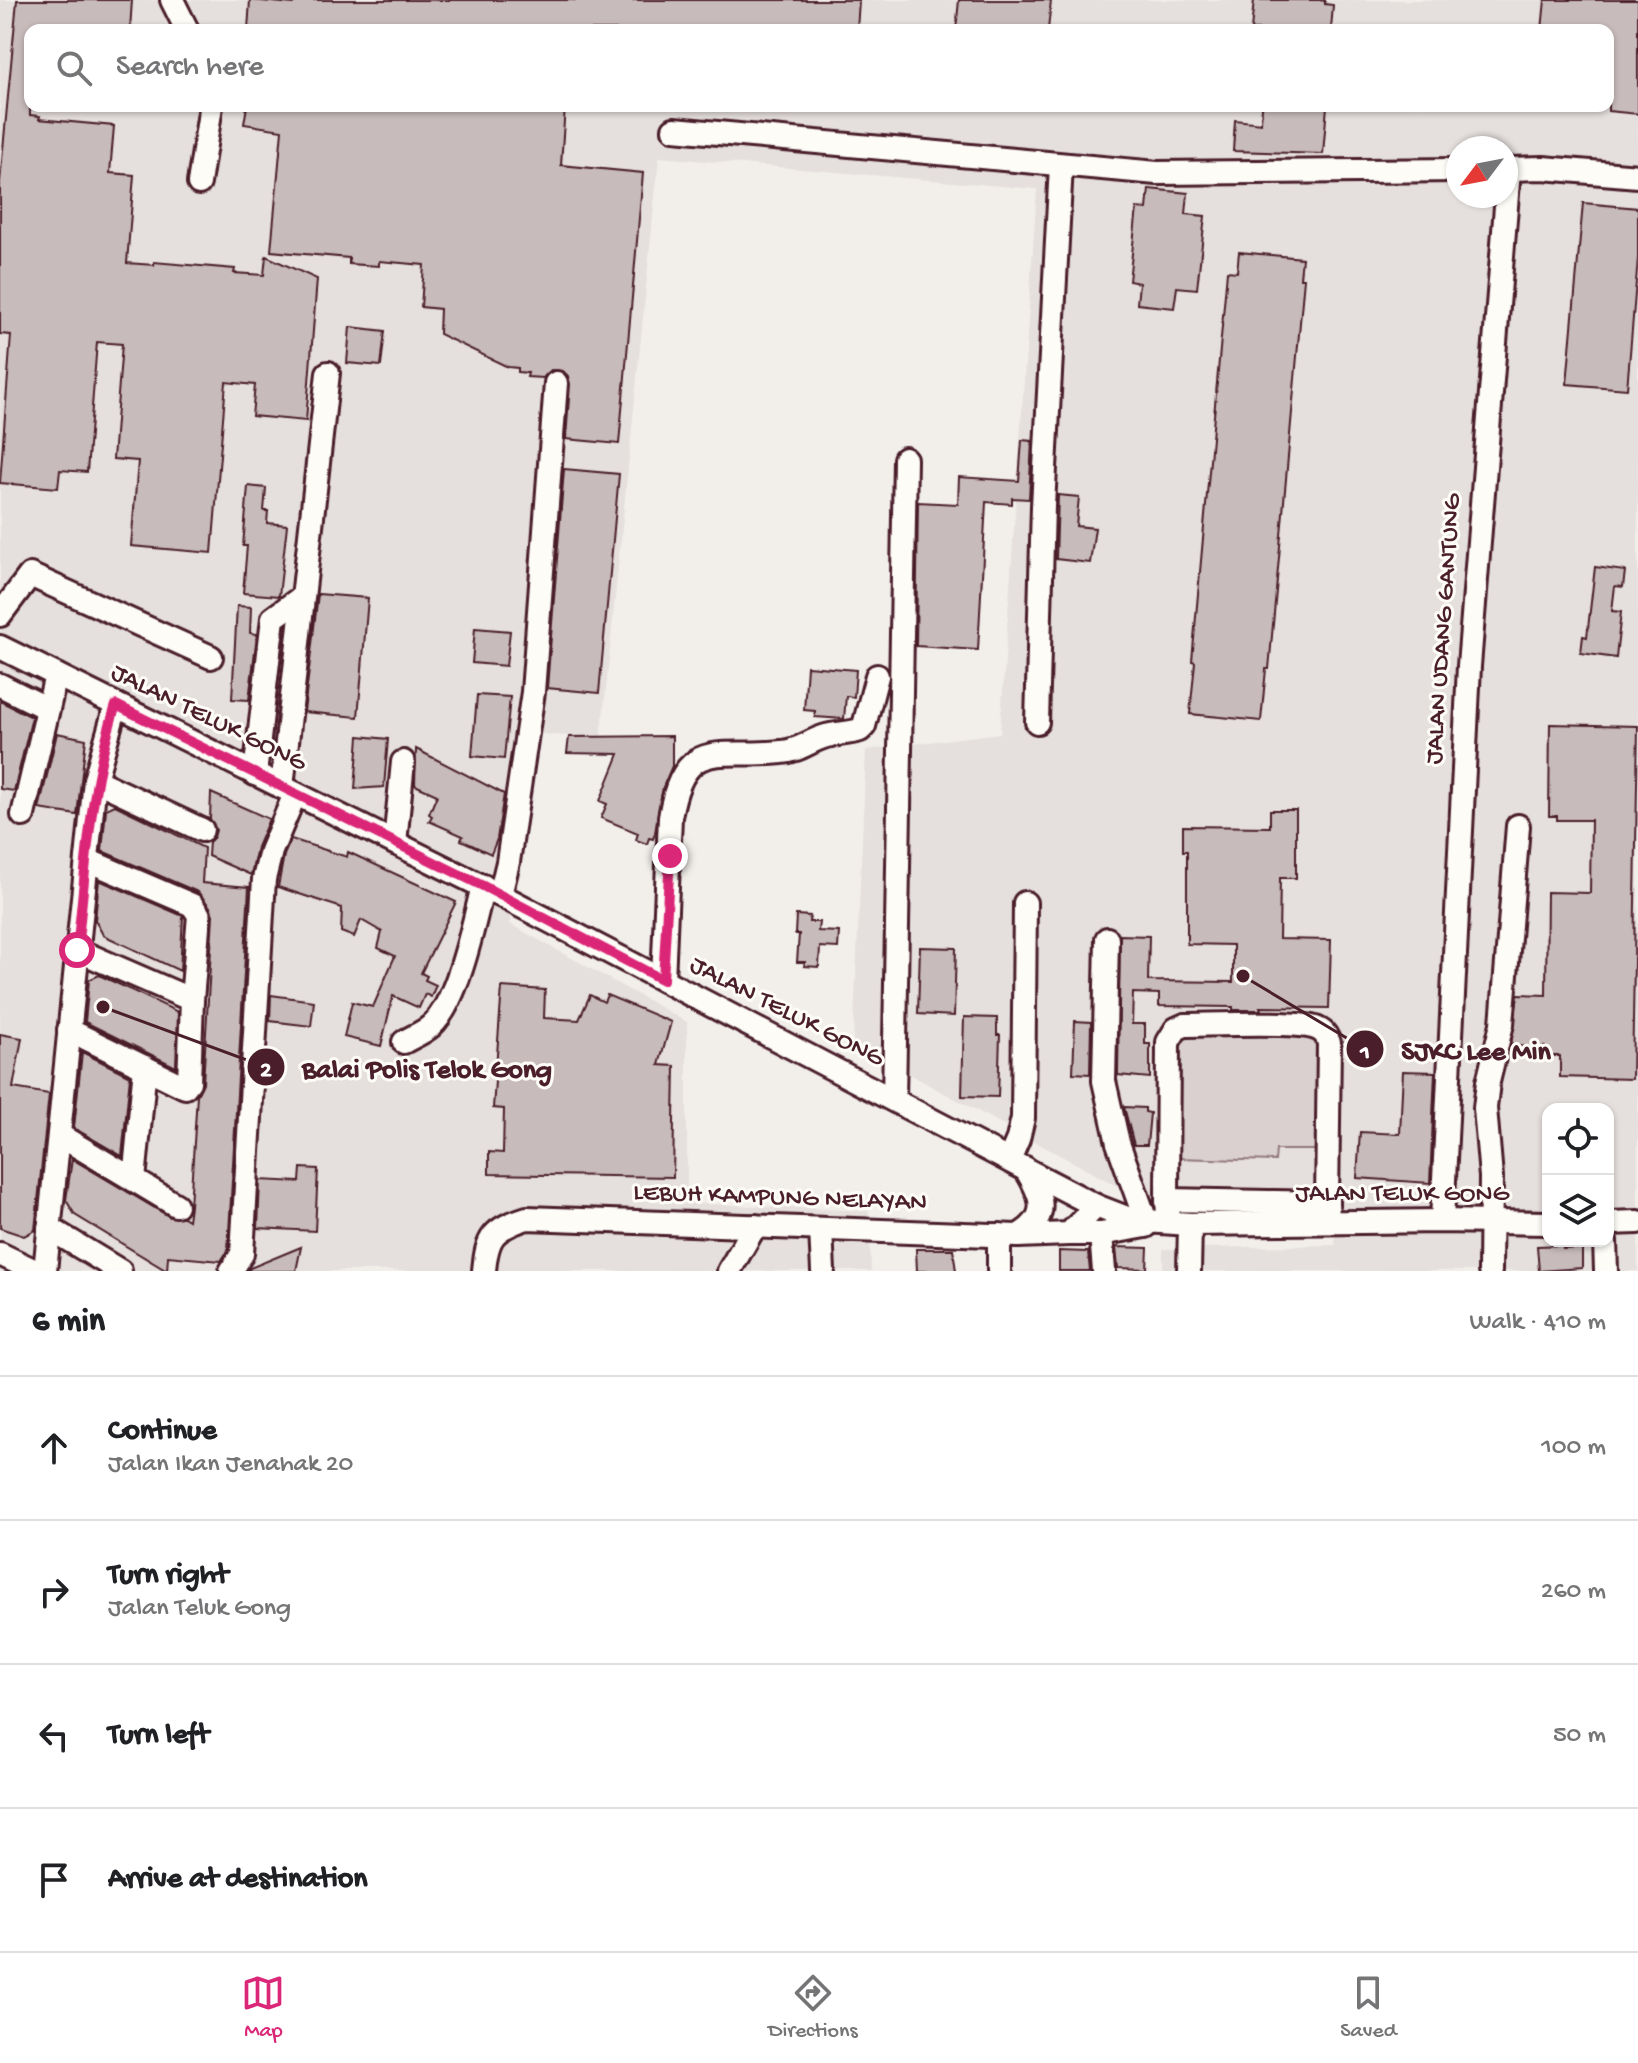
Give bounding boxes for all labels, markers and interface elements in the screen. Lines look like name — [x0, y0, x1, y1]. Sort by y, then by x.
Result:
search box — [24, 24, 1614, 112]
icon: search — [52, 46, 96, 90]
text: Search here — [116, 51, 264, 86]
north arrow — [1446, 136, 1518, 208]
street label: JALAN UDANG GANTUNG — [1420, 491, 1470, 765]
street label: JALAN TELUK GONG — [105, 658, 312, 780]
route end — [652, 838, 688, 874]
route start — [59, 932, 95, 968]
street label: JALAN TELUK GONG — [684, 951, 890, 1076]
callout: SJKC Lee Min — [1345, 1023, 1567, 1075]
text: SJKC Lee Min — [1401, 1037, 1552, 1070]
text: 1 — [1359, 1039, 1370, 1068]
callout: Balai Polis Telok Gong — [246, 1041, 568, 1093]
text: Balai Polis Telok Gong — [301, 1055, 552, 1088]
text: 2 — [260, 1057, 272, 1086]
map controls — [1542, 1103, 1614, 1247]
button: locate — [1542, 1103, 1614, 1175]
button: layers — [1542, 1175, 1614, 1247]
street label: LEBUH KAMPUNG NELAYAN — [633, 1178, 927, 1220]
street label: JALAN TELUK GONG — [1295, 1180, 1510, 1211]
text: 6 min — [32, 1303, 105, 1343]
text: Walk · 410 m — [1469, 1308, 1606, 1339]
text: Continue — [108, 1415, 217, 1450]
icon: ahead — [32, 1426, 76, 1470]
text: 100 m — [1541, 1433, 1606, 1464]
text: Jalan Ikan Jenahak 20 — [108, 1450, 353, 1481]
text: Turn right — [108, 1559, 228, 1594]
icon: right — [32, 1570, 76, 1614]
text: 260 m — [1541, 1577, 1606, 1608]
text: Jalan Teluk Gong — [108, 1594, 291, 1625]
icon: left — [32, 1714, 76, 1758]
text: Turn left — [108, 1719, 209, 1754]
text: 50 m — [1553, 1721, 1606, 1752]
icon: arrive — [32, 1858, 76, 1902]
text: Arrive at destination — [108, 1863, 368, 1898]
tab: Map — [241, 1971, 285, 2045]
tab: Directions — [768, 1971, 858, 2045]
tab: Saved — [1340, 1971, 1397, 2045]

